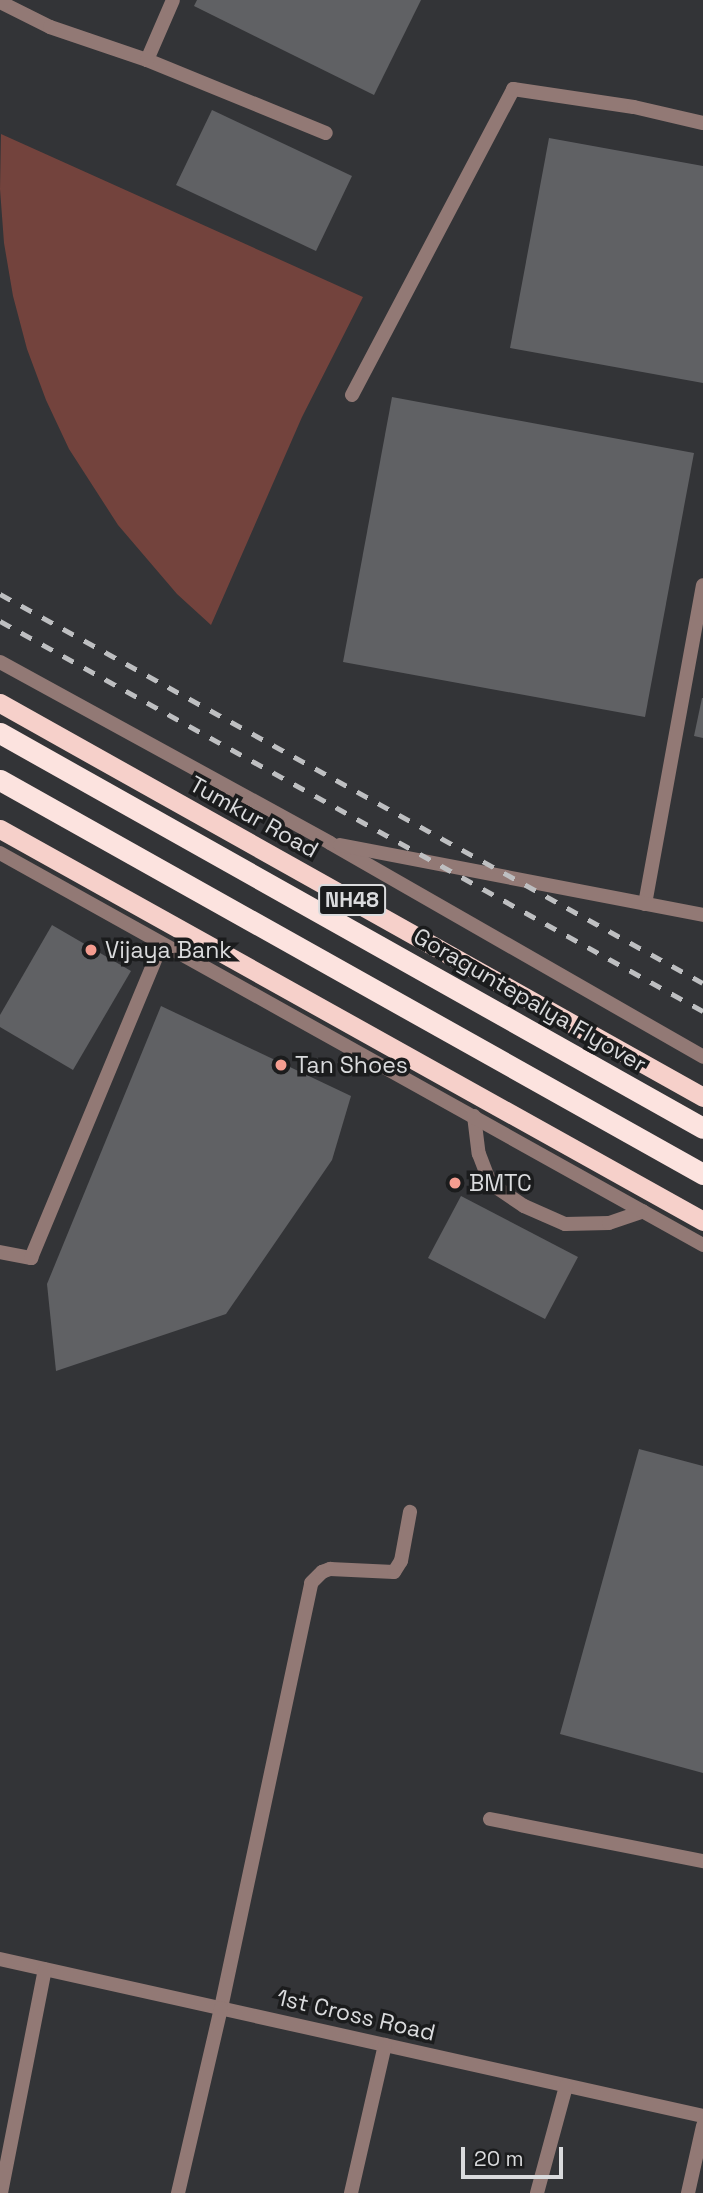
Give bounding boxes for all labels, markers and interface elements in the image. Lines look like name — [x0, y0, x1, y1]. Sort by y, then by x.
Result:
street label: Tumkur Road — [185, 770, 323, 864]
road number: NH48 — [317, 883, 387, 918]
street label: Goraguntepalya Flyover — [409, 922, 651, 1078]
place label: Vijaya Bank — [105, 936, 232, 964]
marker: Vijaya Bank — [83, 942, 99, 958]
place label: Tan Shoes — [295, 1051, 408, 1079]
marker: Tan Shoes — [273, 1057, 289, 1073]
place label: BMTC — [469, 1169, 532, 1197]
marker: BMTC — [447, 1175, 463, 1191]
street label: 1st Cross Road — [274, 1983, 438, 2047]
scale bar — [465, 2134, 566, 2178]
text: 20 m — [474, 2145, 524, 2172]

